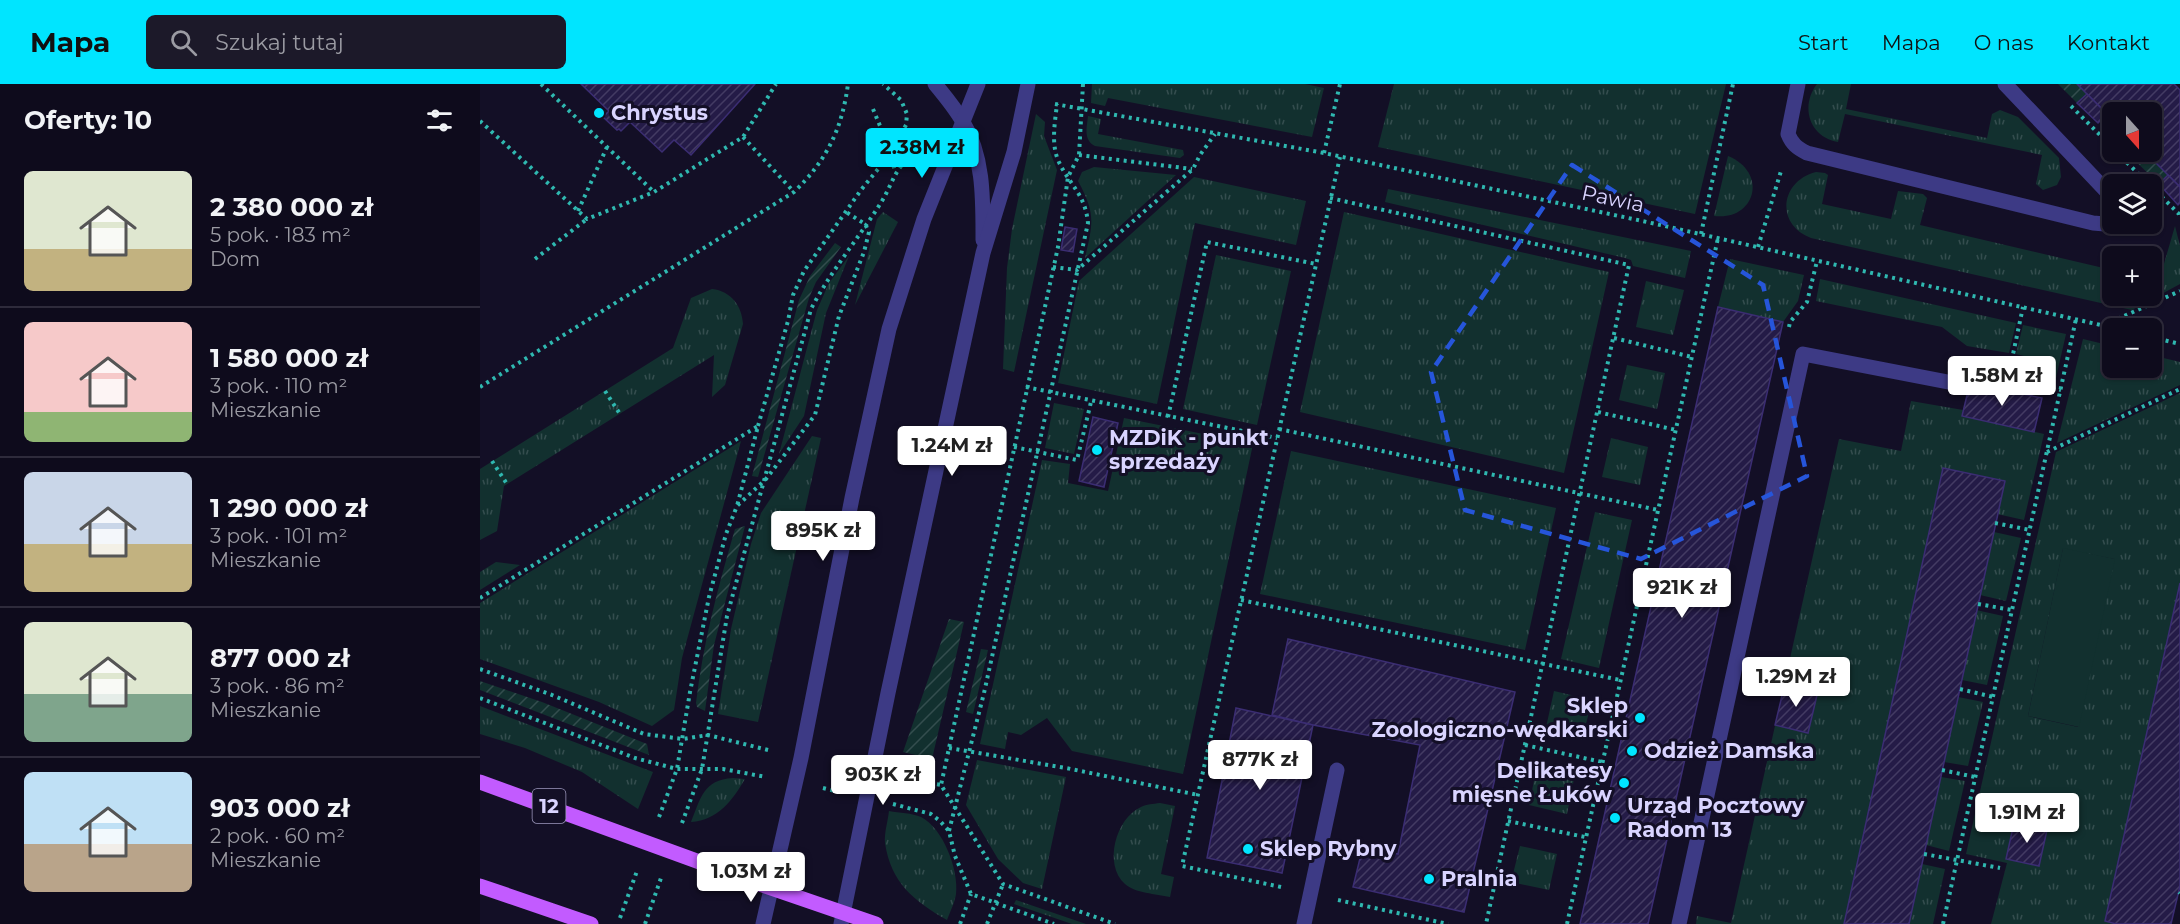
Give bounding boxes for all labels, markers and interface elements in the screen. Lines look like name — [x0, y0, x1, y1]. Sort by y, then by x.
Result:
search box — [146, 15, 566, 69]
text: Mapa — [30, 25, 110, 59]
icon: search — [167, 26, 200, 59]
text: Szukaj tutaj — [215, 29, 344, 56]
text: Start — [1798, 30, 1849, 55]
text: Mapa — [1882, 30, 1941, 55]
text: O nas — [1974, 30, 2034, 55]
text: Kontakt — [2067, 30, 2150, 55]
place label: Chrystus — [611, 100, 708, 125]
north arrow — [2102, 102, 2162, 162]
map controls — [2102, 102, 2162, 378]
text: Oferty: 10 — [24, 104, 152, 136]
icon: filters — [423, 104, 456, 137]
marker: Chrystus — [592, 106, 606, 120]
pin: 2.38M zł — [860, 128, 984, 179]
text: 2.38M zł — [880, 135, 964, 159]
button: layers — [2102, 174, 2162, 234]
street label: Pawia — [1579, 180, 1647, 217]
text: 2 380 000 zł — [210, 191, 373, 223]
icon: home — [72, 195, 144, 267]
text: 5 pok. · 183 m² — [210, 223, 351, 247]
button: + — [2102, 246, 2162, 306]
text: Dom — [210, 247, 260, 271]
button: − — [2102, 318, 2162, 378]
text: 1 580 000 zł — [210, 342, 368, 374]
icon: home — [72, 346, 144, 418]
pin: 1.58M zł — [1940, 356, 2064, 407]
text: 1.58M zł — [1962, 363, 2042, 387]
text: 3 pok. · 110 m² — [210, 374, 347, 398]
text: Mieszkanie — [210, 398, 321, 422]
place label: MZDiK - punkt sprzedaży — [1109, 425, 1269, 474]
pin: 1.24M zł — [890, 426, 1014, 477]
text: 1.24M zł — [912, 433, 992, 457]
marker: MZDiK - punkt sprzedaży — [1090, 443, 1104, 457]
text: 1 290 000 zł — [210, 492, 367, 524]
icon: home — [72, 496, 144, 568]
pin: 895K zł — [768, 511, 878, 562]
text: 895K zł — [785, 518, 861, 542]
text: 3 pok. · 101 m² — [210, 524, 347, 548]
text: Mieszkanie — [210, 548, 321, 572]
pin: 921K zł — [1627, 568, 1737, 619]
text: 921K zł — [1647, 575, 1717, 599]
text: 877 000 zł — [210, 642, 350, 674]
icon: home — [72, 646, 144, 718]
pin: 1.29M zł — [1734, 657, 1858, 708]
text: 1.29M zł — [1756, 664, 1836, 688]
text: 3 pok. · 86 m² — [210, 674, 345, 698]
place label: Sklep Zoologiczno-wędkarski — [1371, 693, 1628, 742]
text: Mieszkanie — [210, 698, 321, 722]
marker: Sklep Zoologiczno-wędkarski — [1633, 711, 1647, 725]
place label: Odzież Damska — [1644, 738, 1814, 763]
pin: 877K zł — [1205, 740, 1315, 791]
marker: Odzież Damska — [1625, 744, 1639, 758]
text: 877K zł — [1222, 747, 1298, 771]
pin: 903K zł — [828, 755, 938, 806]
place label: Delikatesy mięsne Łuków — [1452, 758, 1612, 807]
text: 903K zł — [845, 762, 921, 786]
marker: Delikatesy mięsne Łuków — [1617, 776, 1631, 790]
road number: 12 — [532, 789, 566, 823]
text: 903 000 zł — [210, 792, 350, 824]
place label: Urząd Pocztowy Radom 13 — [1627, 793, 1805, 842]
pin: 1.91M zł — [1965, 793, 2089, 844]
icon: home — [72, 796, 144, 868]
text: 1.91M zł — [1989, 800, 2065, 824]
marker: Urząd Pocztowy Radom 13 — [1608, 811, 1622, 825]
text: 2 pok. · 60 m² — [210, 824, 345, 848]
place label: Sklep Rybny — [1260, 836, 1397, 861]
marker: Sklep Rybny — [1241, 842, 1255, 856]
text: Mieszkanie — [210, 848, 321, 872]
pin: 1.03M zł — [689, 852, 813, 903]
text: 1.03M zł — [711, 859, 791, 883]
place label: Pralnia — [1441, 866, 1517, 891]
marker: Pralnia — [1422, 872, 1436, 886]

